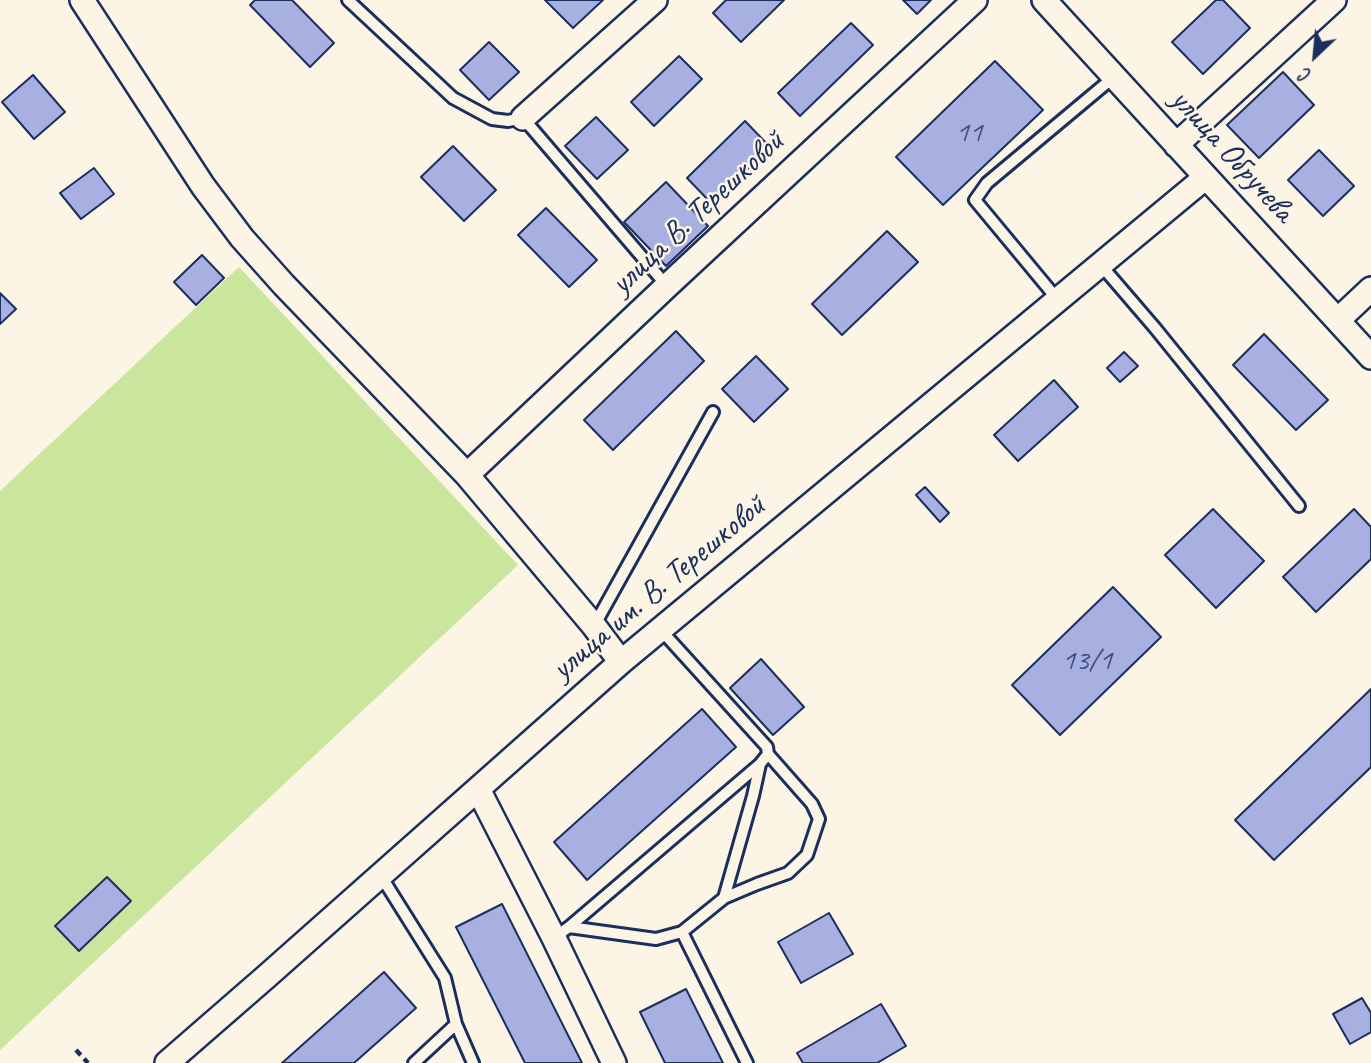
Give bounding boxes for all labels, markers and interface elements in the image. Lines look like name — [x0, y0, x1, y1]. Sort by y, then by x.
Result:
north arrow — [1280, 21, 1350, 91]
text: С — [1296, 62, 1315, 88]
street label: улица Обручева — [1162, 81, 1302, 231]
house number: 11 — [956, 115, 982, 151]
street label: улица В. Терешковой — [603, 122, 793, 304]
street label: улица им. В. Терешковой — [544, 487, 774, 689]
house number: 13/1 — [1062, 643, 1112, 679]

